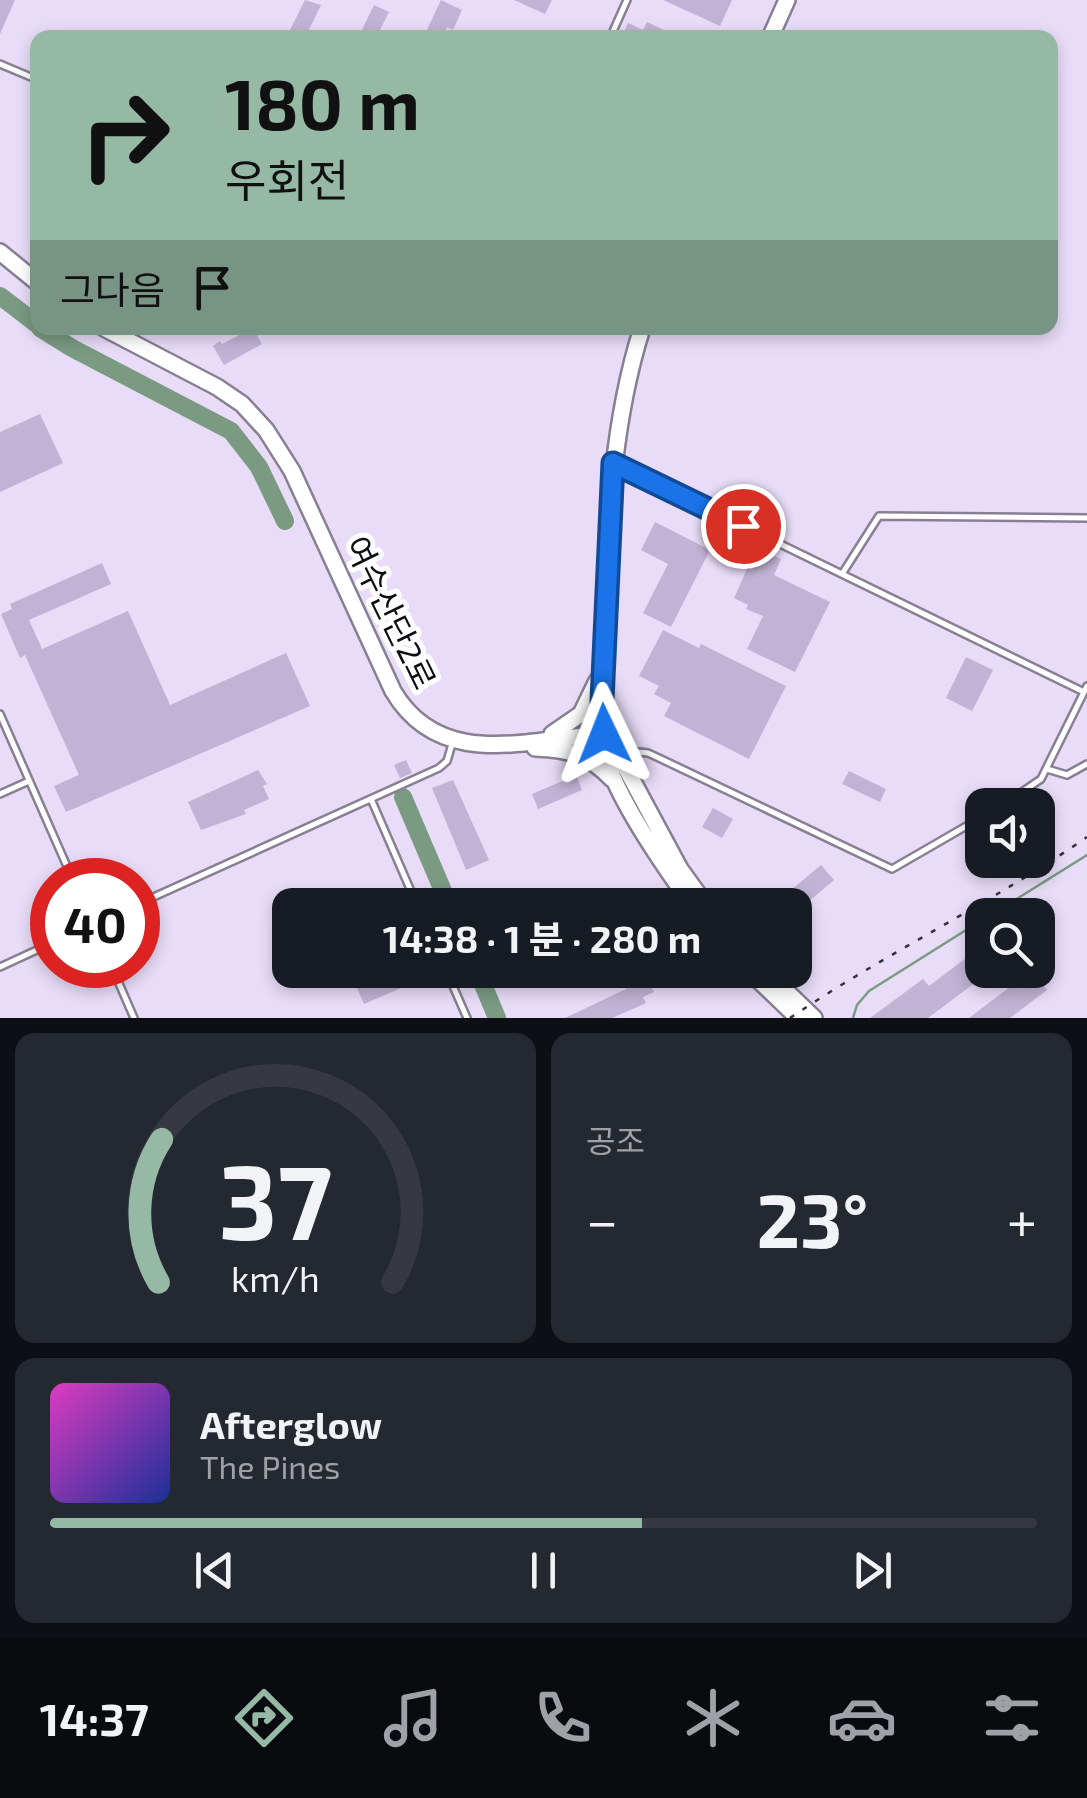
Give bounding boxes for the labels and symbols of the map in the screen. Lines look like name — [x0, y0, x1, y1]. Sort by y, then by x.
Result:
pin — [701, 484, 786, 569]
street label: 여수산단2로 — [339, 530, 445, 695]
position arrow — [552, 682, 656, 786]
speed limit sign: 40 — [30, 858, 160, 988]

